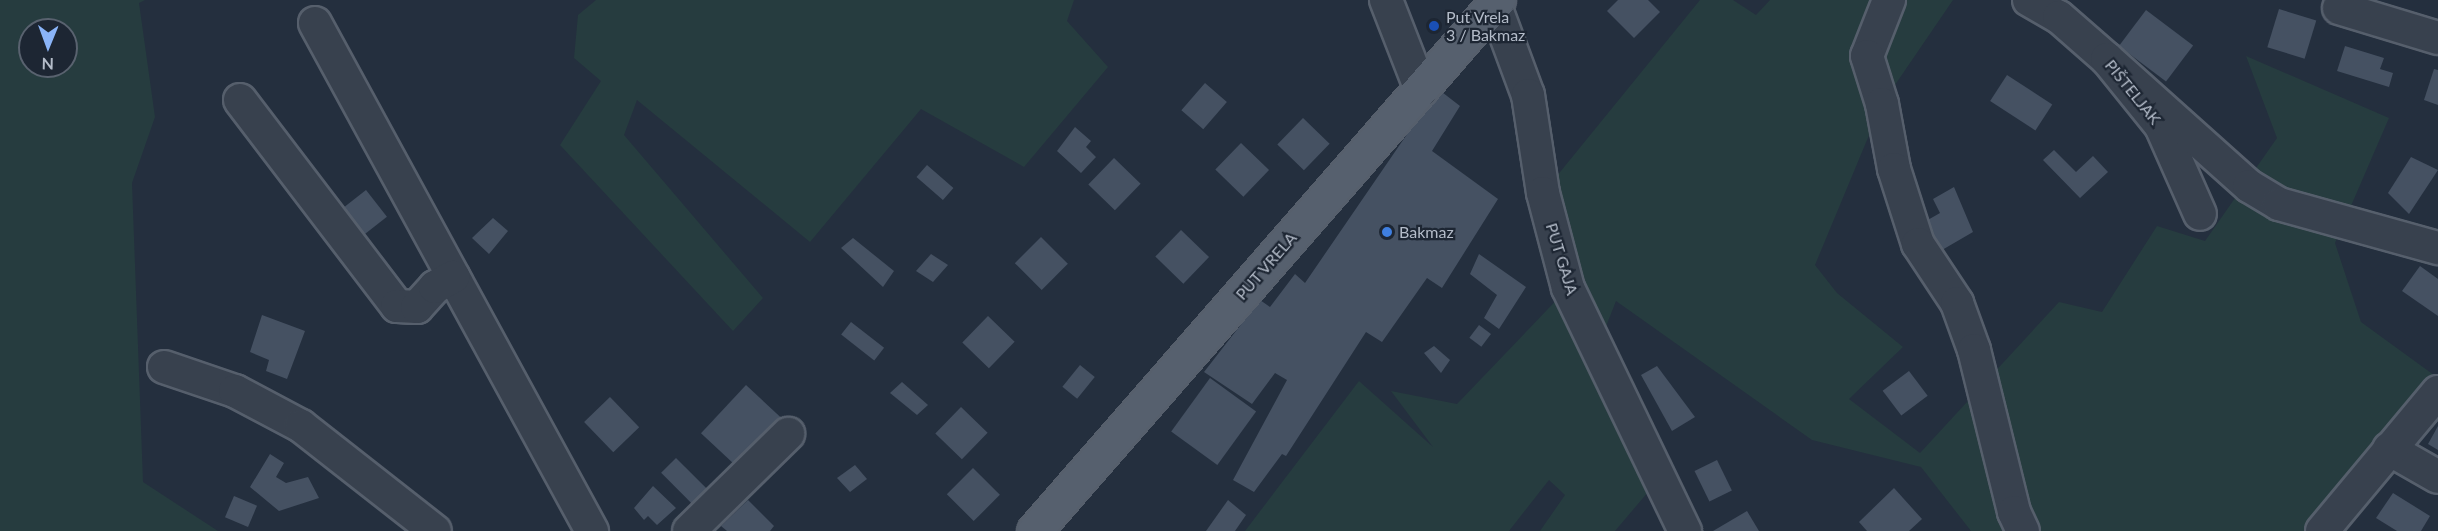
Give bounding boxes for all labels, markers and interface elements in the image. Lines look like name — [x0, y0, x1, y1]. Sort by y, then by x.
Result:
place label: Put Vrela 3 / Bakmaz — [1446, 7, 1525, 45]
north arrow — [18, 18, 78, 78]
marker: Put Vrela 3 / Bakmaz — [1427, 19, 1441, 33]
text: N — [41, 55, 54, 74]
street label: PIŠTELJAK — [2101, 56, 2165, 128]
street label: PUT GAJA — [1542, 220, 1582, 298]
place label: Bakmaz — [1399, 222, 1454, 242]
marker: Bakmaz — [1380, 225, 1394, 239]
street label: PUT VRELA — [1231, 228, 1301, 304]

